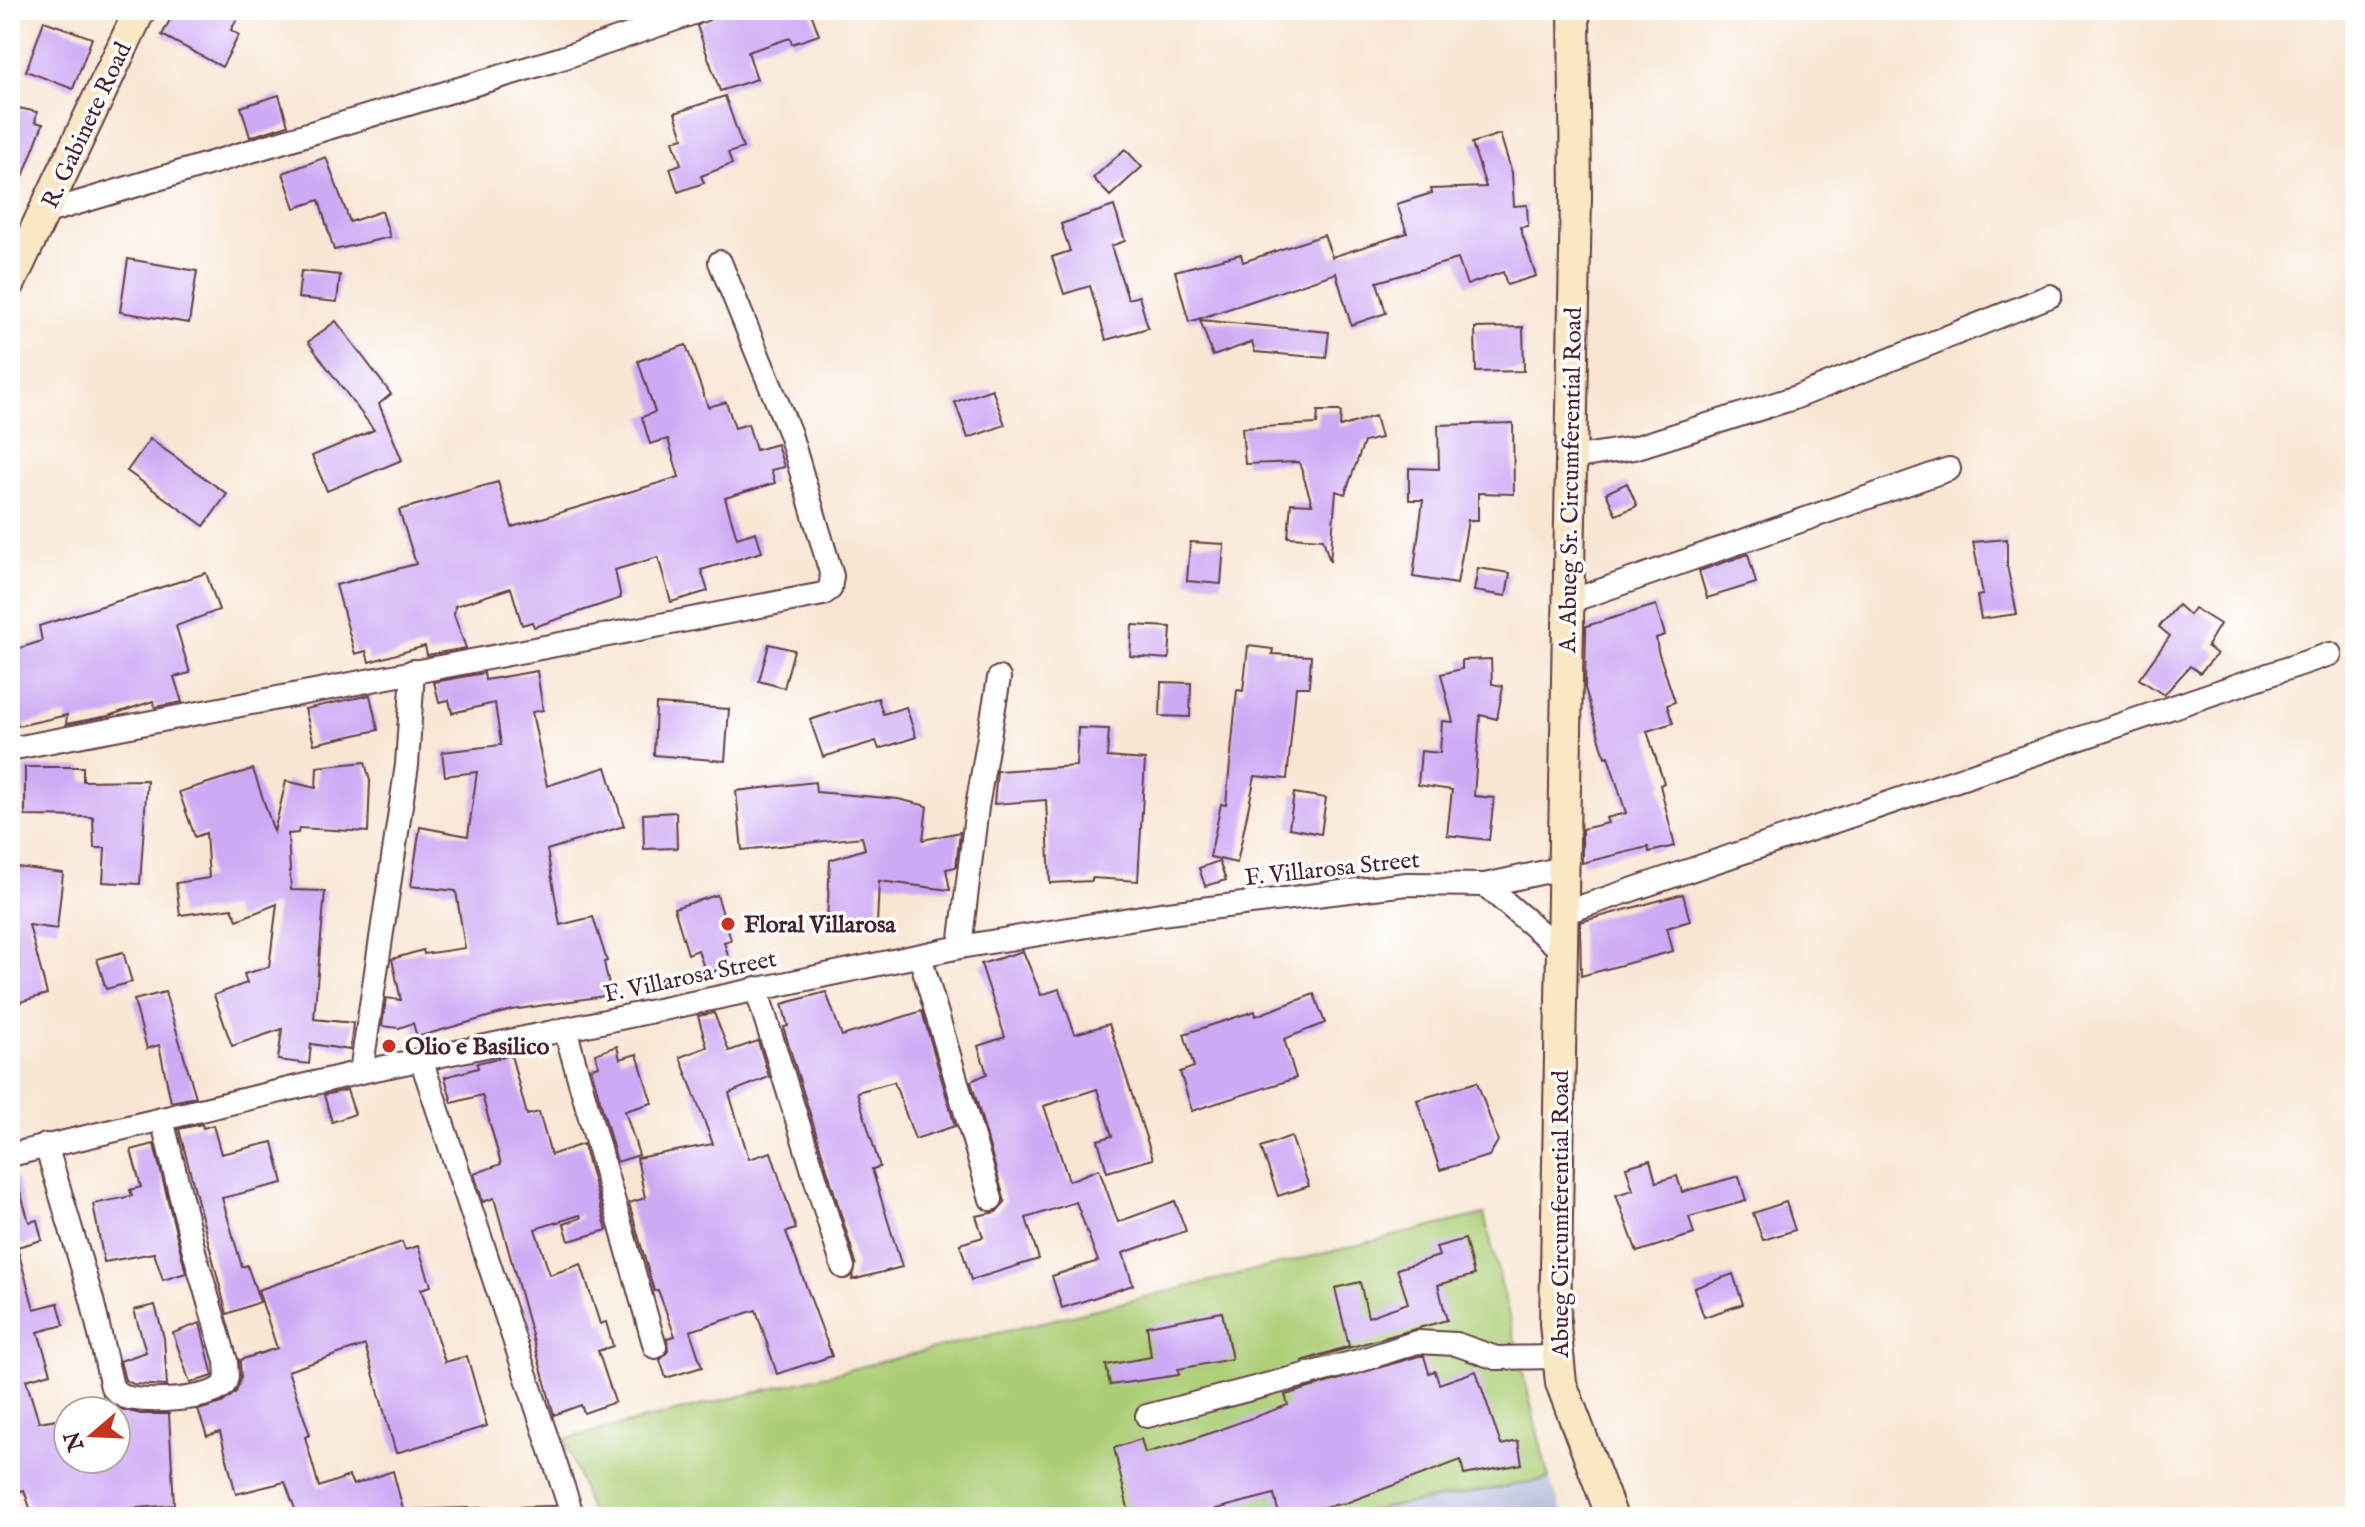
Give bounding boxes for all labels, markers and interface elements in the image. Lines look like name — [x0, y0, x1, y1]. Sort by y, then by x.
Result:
street label: R. Gabinete Road — [35, 37, 140, 214]
street label: A. Abueg Sr. Circumferential Road — [1553, 307, 1590, 654]
street label: F. Villarosa Street — [1243, 845, 1421, 894]
place label: Floral Villarosa — [744, 910, 896, 941]
marker: Floral Villarosa — [719, 915, 737, 933]
street label: F. Villarosa Street — [601, 944, 779, 1011]
place label: Olio e Basilico — [405, 1032, 549, 1063]
marker: Olio e Basilico — [380, 1037, 398, 1055]
street label: Abueg Circumferential Road — [1546, 1070, 1577, 1359]
north arrow — [52, 1395, 132, 1475]
text: N — [59, 1427, 92, 1455]

